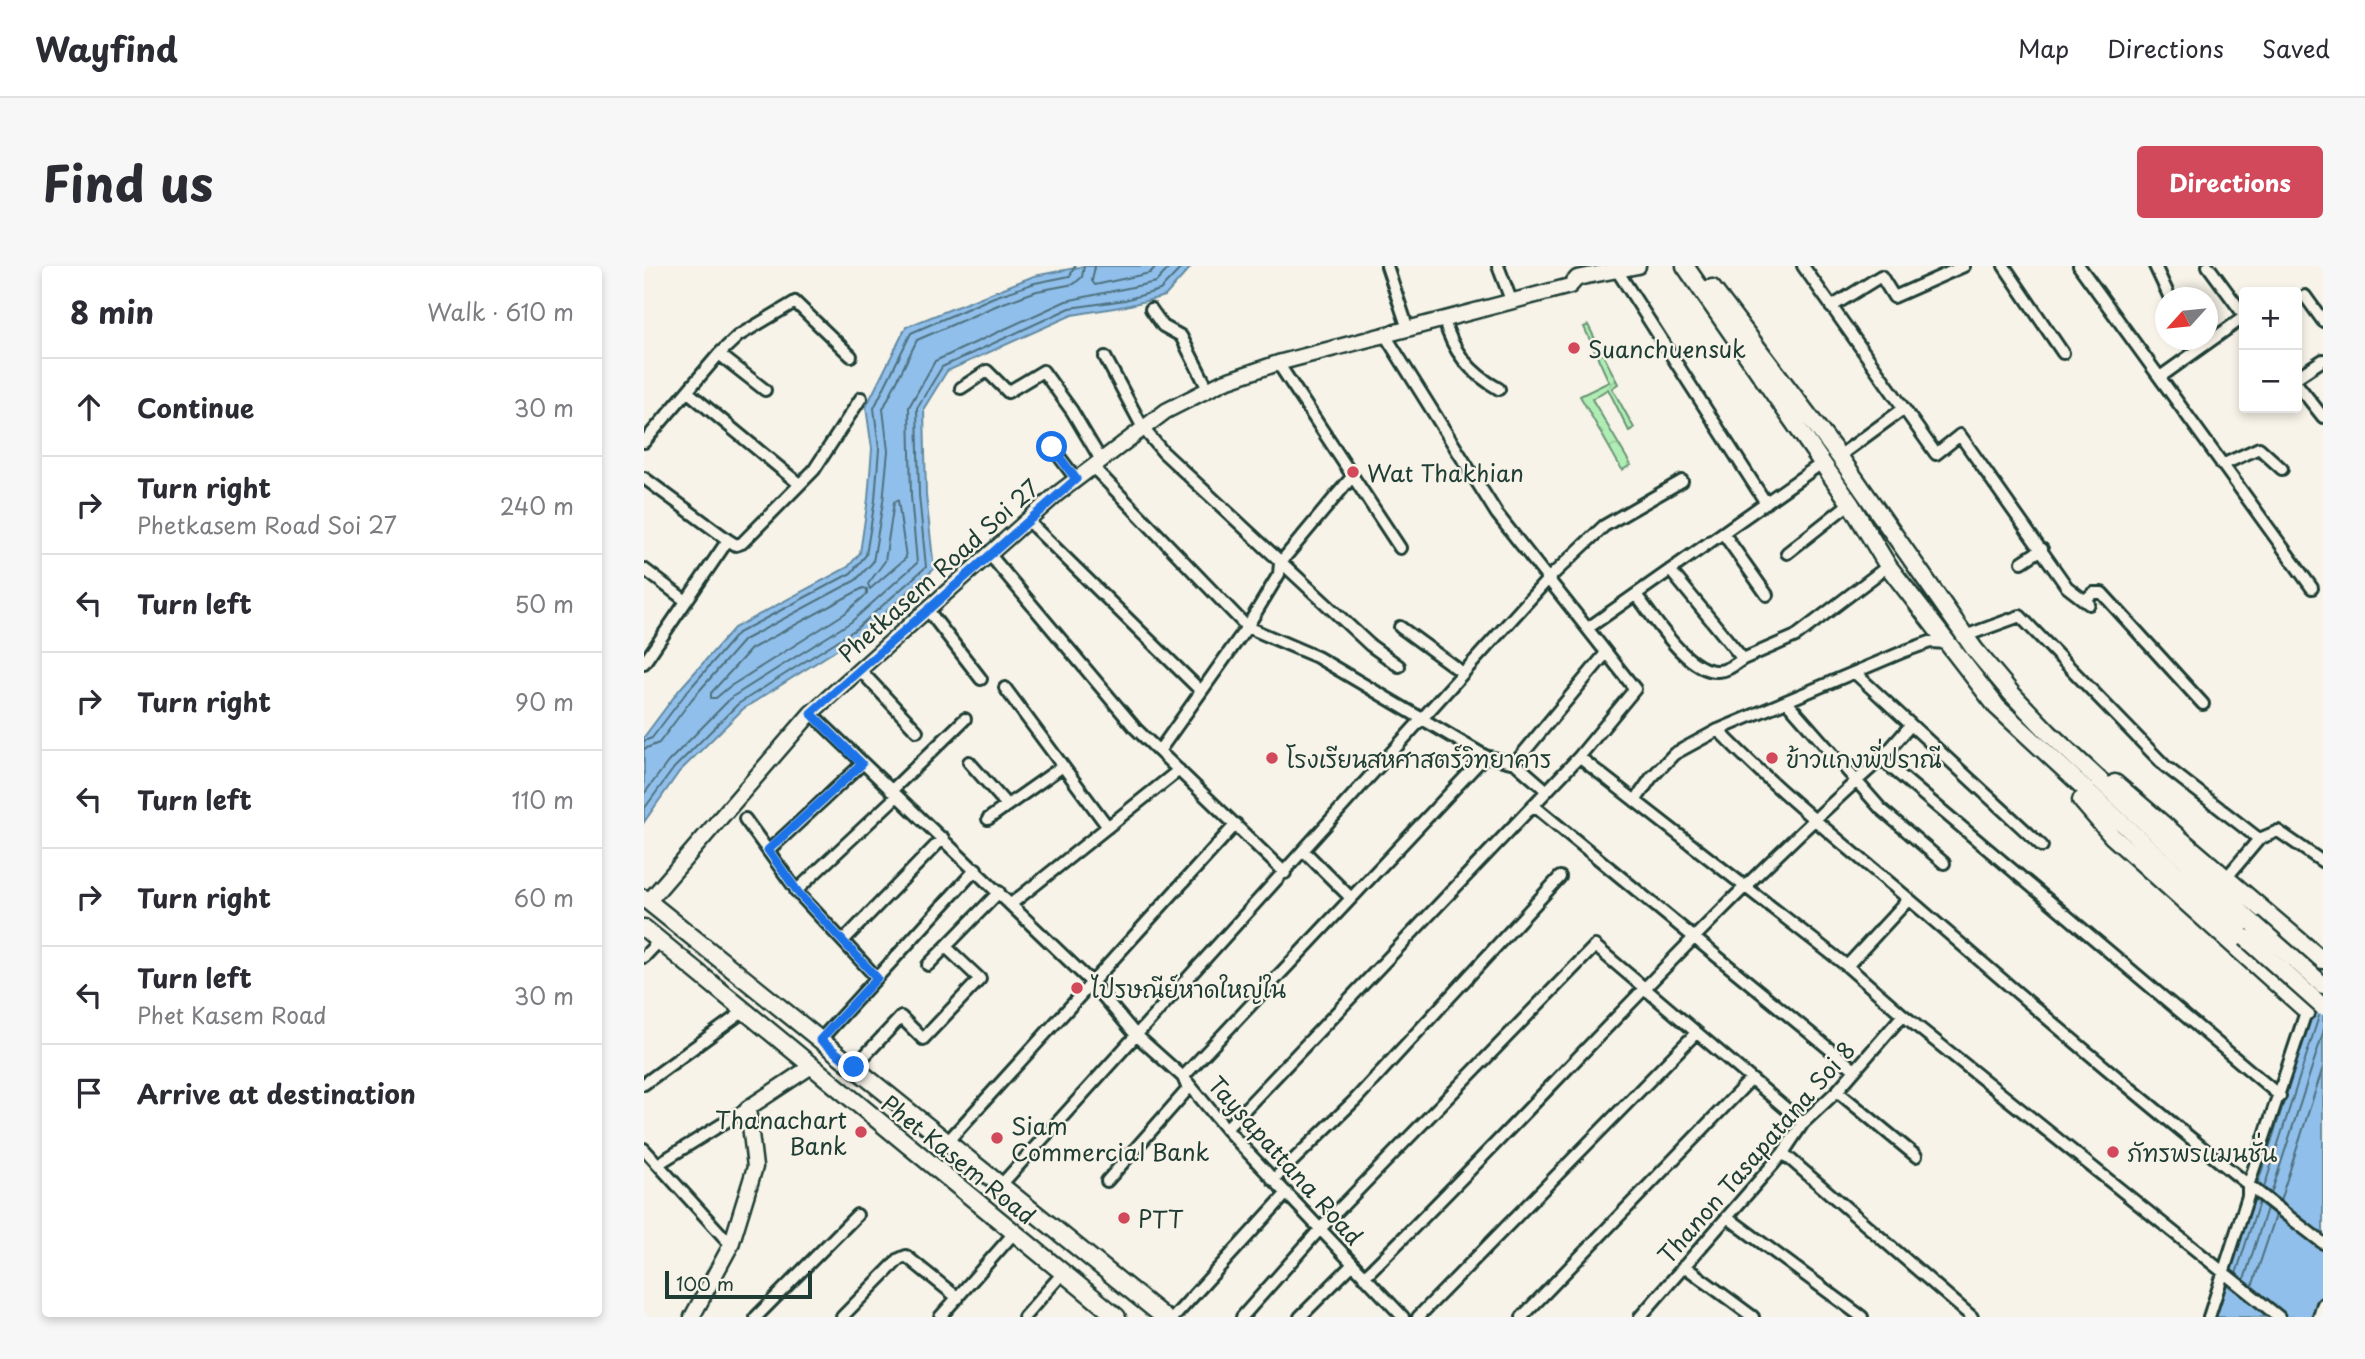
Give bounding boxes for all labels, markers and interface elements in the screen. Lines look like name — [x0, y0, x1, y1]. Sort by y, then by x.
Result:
text: Wayfind — [35, 23, 178, 73]
text: Map — [2018, 30, 2069, 66]
text: Directions — [2107, 30, 2224, 66]
text: Saved — [2262, 30, 2330, 66]
text: Find us — [42, 145, 213, 219]
button: Directions — [2137, 146, 2323, 218]
north arrow — [2155, 287, 2218, 350]
map controls — [2239, 287, 2302, 413]
button: + — [2239, 287, 2302, 350]
text: 8 min — [70, 289, 154, 334]
text: Walk · 610 m — [427, 294, 574, 329]
place label: Suanchuensuk — [1588, 331, 1746, 366]
marker: Suanchuensuk — [1566, 340, 1582, 356]
button: − — [2239, 350, 2302, 413]
icon: ahead — [70, 388, 108, 426]
text: Continue — [137, 388, 254, 427]
text: 30 m — [513, 390, 574, 425]
route start — [1036, 431, 1067, 462]
place label: Wat Thakhian — [1367, 455, 1524, 490]
marker: Wat Thakhian — [1345, 464, 1361, 480]
text: Turn right — [137, 468, 271, 507]
street label: Phetkasem Road Soi 27 — [830, 470, 1046, 670]
icon: right — [70, 486, 108, 524]
text: 240 m — [500, 488, 574, 523]
text: Phetkasem Road Soi 27 — [137, 507, 397, 542]
icon: left — [70, 584, 108, 622]
text: Turn left — [137, 584, 252, 623]
text: 50 m — [514, 586, 574, 621]
icon: right — [70, 682, 108, 720]
text: Turn right — [137, 682, 271, 721]
text: 90 m — [515, 684, 574, 719]
place label: ข้าวแกงพี่ปราณี — [1786, 738, 1942, 776]
place label: โรงเรียนสหศาสตร์วิทยาคาร — [1286, 741, 1551, 776]
marker: โรงเรียนสหศาสตร์วิทยาคาร — [1264, 750, 1280, 766]
marker: ข้าวแกงพี่ปราณี — [1764, 750, 1780, 766]
icon: left — [70, 780, 108, 818]
text: Turn left — [137, 780, 252, 819]
text: 110 m — [512, 782, 574, 817]
icon: right — [70, 878, 108, 916]
text: Turn right — [137, 878, 271, 917]
text: 60 m — [514, 880, 574, 915]
text: Turn left — [137, 958, 252, 997]
place label: ไปรษณีย์หาดใหญ่ใน — [1090, 971, 1286, 1006]
icon: left — [70, 976, 108, 1014]
text: 30 m — [513, 978, 574, 1013]
marker: ไปรษณีย์หาดใหญ่ใน — [1069, 980, 1085, 996]
text: Phet Kasem Road — [137, 997, 327, 1032]
street label: Thanon Tasapatana Soi 8 — [1649, 1033, 1863, 1271]
route end — [838, 1051, 869, 1082]
street label: Taysapattana Road — [1200, 1068, 1372, 1252]
icon: arrive — [70, 1074, 108, 1112]
text: Arrive at destination — [137, 1074, 416, 1113]
street label: Phet Kasem Road — [874, 1086, 1044, 1232]
place label: Thanachart Bank — [715, 1102, 847, 1163]
place label: Siam Commercial Bank — [1011, 1108, 1209, 1169]
marker: Thanachart Bank — [853, 1124, 869, 1140]
marker: Siam Commercial Bank — [989, 1130, 1005, 1146]
place label: ภัทรพรแมนชั่น — [2127, 1132, 2278, 1170]
marker: ภัทรพรแมนชั่น — [2105, 1144, 2121, 1160]
place label: PTT — [1138, 1201, 1184, 1236]
marker: PTT — [1116, 1210, 1132, 1226]
scale bar — [665, 1268, 812, 1300]
text: 100 m — [676, 1269, 734, 1297]

